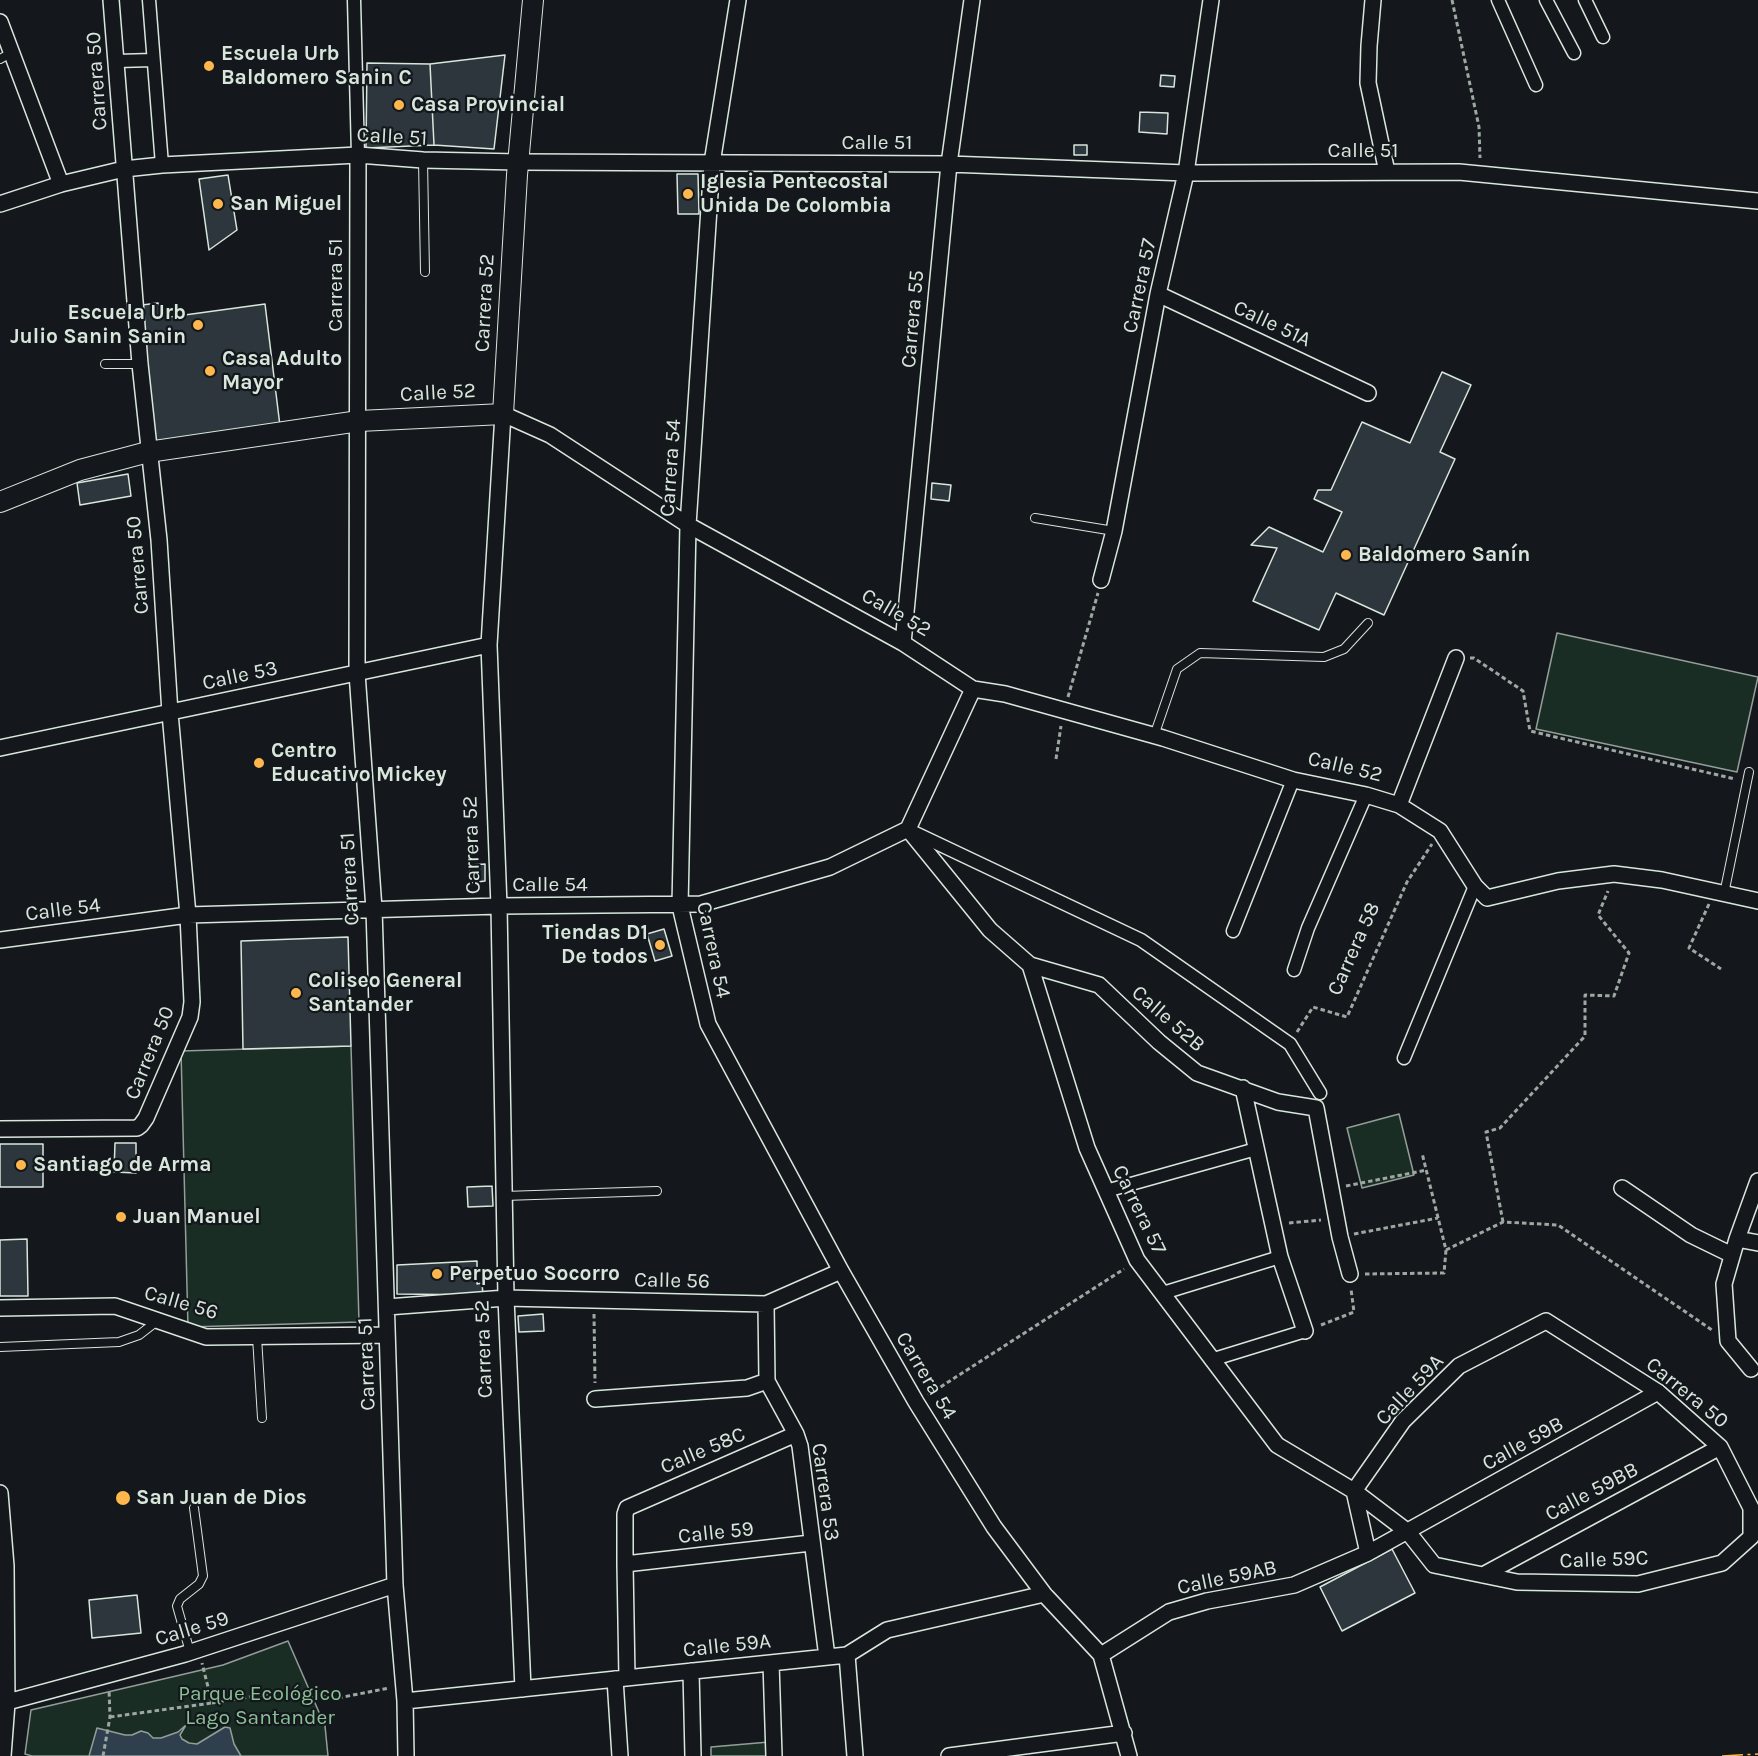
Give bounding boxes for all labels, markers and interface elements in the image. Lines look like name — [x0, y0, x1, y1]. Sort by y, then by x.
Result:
street label: Carrera 50 — [81, 31, 113, 131]
place label: Escuela Urb Baldomero Sanin C — [221, 41, 412, 91]
marker: Escuela Urb Baldomero Sanin C — [202, 59, 216, 73]
place label: Casa Provincial — [411, 92, 565, 118]
marker: Casa Provincial — [392, 98, 406, 112]
street label: Calle 51 — [356, 123, 428, 151]
street label: Calle 51 — [842, 130, 912, 156]
street label: Calle 51 — [1328, 138, 1398, 164]
place label: Iglesia Pentecostal Unida De Colombia — [700, 169, 891, 219]
marker: Iglesia Pentecostal Unida De Colombia — [681, 187, 695, 201]
place label: San Miguel — [230, 191, 342, 217]
marker: San Miguel — [211, 197, 225, 211]
street label: Carrera 57 — [1118, 236, 1162, 336]
street label: Carrera 51 — [323, 238, 349, 332]
street label: Carrera 52 — [470, 253, 500, 353]
street label: Carrera 55 — [896, 269, 930, 369]
street label: Calle 51A — [1229, 295, 1315, 353]
place label: Escuela Urb Julio Sanin Sanin — [10, 300, 186, 350]
marker: Escuela Urb Julio Sanin Sanin — [191, 318, 205, 332]
place label: Casa Adulto Mayor — [222, 346, 342, 396]
marker: Casa Adulto Mayor — [203, 364, 217, 378]
street label: Calle 52 — [399, 378, 477, 408]
street label: Carrera 54 — [655, 418, 687, 518]
street label: Carrera 50 — [121, 515, 155, 615]
place label: Baldomero Sanín — [1358, 542, 1530, 568]
marker: Baldomero Sanín — [1339, 548, 1353, 562]
street label: Calle 52 — [857, 583, 935, 643]
street label: Calle 53 — [200, 656, 280, 696]
place label: Centro Educativo Mickey — [271, 738, 447, 788]
street label: Calle 52 — [1305, 746, 1385, 788]
marker: Centro Educativo Mickey — [252, 756, 266, 770]
street label: Carrera 52 — [458, 795, 486, 895]
street label: Carrera 51 — [335, 832, 365, 926]
street label: Calle 54 — [512, 872, 588, 898]
street label: Calle 54 — [24, 893, 102, 927]
street label: Carrera 54 — [690, 899, 736, 1001]
street label: Carrera 58 — [1322, 899, 1386, 999]
place label: Tiendas D1 De todos — [542, 920, 648, 970]
marker: Tiendas D1 De todos — [653, 938, 667, 952]
place label: Coliseo General Santander — [308, 968, 462, 1018]
street label: Calle 52B — [1126, 980, 1210, 1058]
marker: Coliseo General Santander — [289, 986, 303, 1000]
street label: Carrera 50 — [120, 1002, 180, 1104]
place label: Santiago de Arma — [33, 1152, 212, 1178]
marker: Santiago de Arma — [14, 1158, 28, 1172]
street label: Carrera 57 — [1107, 1161, 1171, 1259]
place label: Juan Manuel — [133, 1204, 261, 1230]
marker: Juan Manuel — [114, 1210, 128, 1224]
place label: Perpetuo Socorro — [449, 1261, 620, 1287]
marker: Perpetuo Socorro — [430, 1267, 444, 1281]
street label: Calle 56 — [634, 1268, 710, 1294]
street label: Calle 56 — [141, 1280, 221, 1326]
street label: Carrera 52 — [470, 1299, 498, 1399]
street label: Carrera 51 — [353, 1317, 381, 1411]
street label: Carrera 54 — [890, 1327, 962, 1425]
street label: Calle 59A — [1371, 1349, 1449, 1431]
street label: Carrera 50 — [1641, 1352, 1733, 1434]
street label: Calle 59B — [1478, 1411, 1568, 1477]
street label: Calle 58C — [657, 1422, 749, 1480]
street label: Carrera 53 — [806, 1441, 844, 1543]
street label: Calle 59BB — [1541, 1457, 1643, 1527]
place label: San Juan de Dios — [136, 1485, 307, 1511]
marker: San Juan de Dios — [114, 1489, 132, 1507]
street label: Calle 59 — [677, 1516, 755, 1550]
street label: Calle 59C — [1559, 1546, 1649, 1574]
street label: Calle 59AB — [1175, 1555, 1279, 1601]
street label: Calle 59 — [152, 1606, 232, 1652]
street label: Calle 59A — [682, 1629, 772, 1663]
park label: Parque Ecológico Lago Santander — [178, 1681, 342, 1731]

